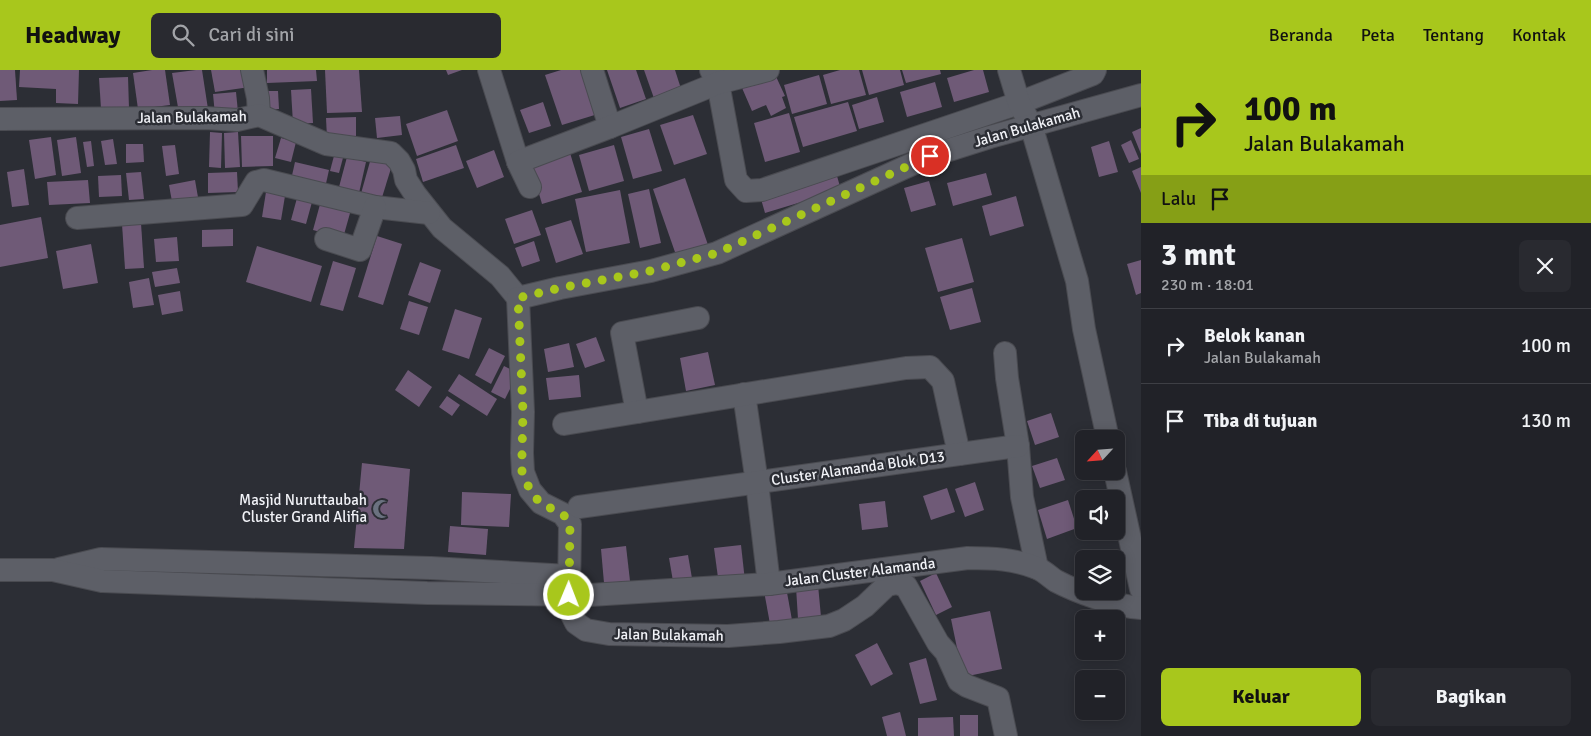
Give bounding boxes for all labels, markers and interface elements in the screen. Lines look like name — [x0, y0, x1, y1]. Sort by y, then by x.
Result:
search box — [151, 13, 501, 58]
text: Headway — [25, 20, 121, 50]
icon: search — [169, 21, 197, 49]
text: Cari di sini — [209, 23, 294, 47]
text: Beranda — [1269, 24, 1333, 46]
text: Peta — [1361, 24, 1395, 46]
text: Tentang — [1423, 24, 1484, 46]
text: Kontak — [1512, 24, 1566, 46]
text: 100 m — [1244, 87, 1337, 130]
icon: right — [1161, 90, 1226, 155]
street label: Jalan Bulakamah — [972, 103, 1082, 151]
street label: Jalan Bulakamah — [137, 107, 247, 127]
text: Jalan Bulakamah — [1244, 130, 1405, 157]
pin — [909, 135, 951, 177]
icon: arrive — [916, 142, 944, 170]
icon: arrive — [1206, 185, 1234, 213]
text: Lalu — [1161, 187, 1196, 211]
text: 3 mnt — [1161, 237, 1236, 274]
button: close — [1519, 240, 1571, 292]
text: 230 m · 18:01 — [1161, 275, 1254, 295]
text: Belok kanan — [1204, 324, 1305, 348]
icon: right — [1161, 332, 1189, 360]
text: 100 m — [1521, 334, 1571, 358]
text: Jalan Bulakamah — [1204, 348, 1321, 368]
icon: arrive — [1161, 407, 1189, 435]
text: Tiba di tujuan — [1204, 409, 1317, 433]
text: 130 m — [1521, 409, 1571, 433]
north arrow — [1075, 430, 1125, 480]
map controls — [1075, 430, 1125, 720]
street label: Cluster Alamanda Blok D13 — [770, 447, 946, 489]
button: sound — [1075, 490, 1125, 540]
place label: Masjid Nuruttaubah Cluster Grand Alifia — [239, 491, 367, 526]
mosque icon: Masjid Nuruttaubah Cluster Grand Alifia — [371, 498, 393, 520]
button: layers — [1075, 550, 1125, 600]
street label: Jalan Cluster Alamanda — [784, 554, 936, 590]
position arrow — [542, 568, 594, 620]
button: + — [1075, 610, 1125, 660]
street label: Jalan Bulakamah — [614, 625, 724, 645]
button: Keluar — [1161, 668, 1361, 726]
button: Bagikan — [1371, 668, 1571, 726]
button: − — [1075, 670, 1125, 720]

